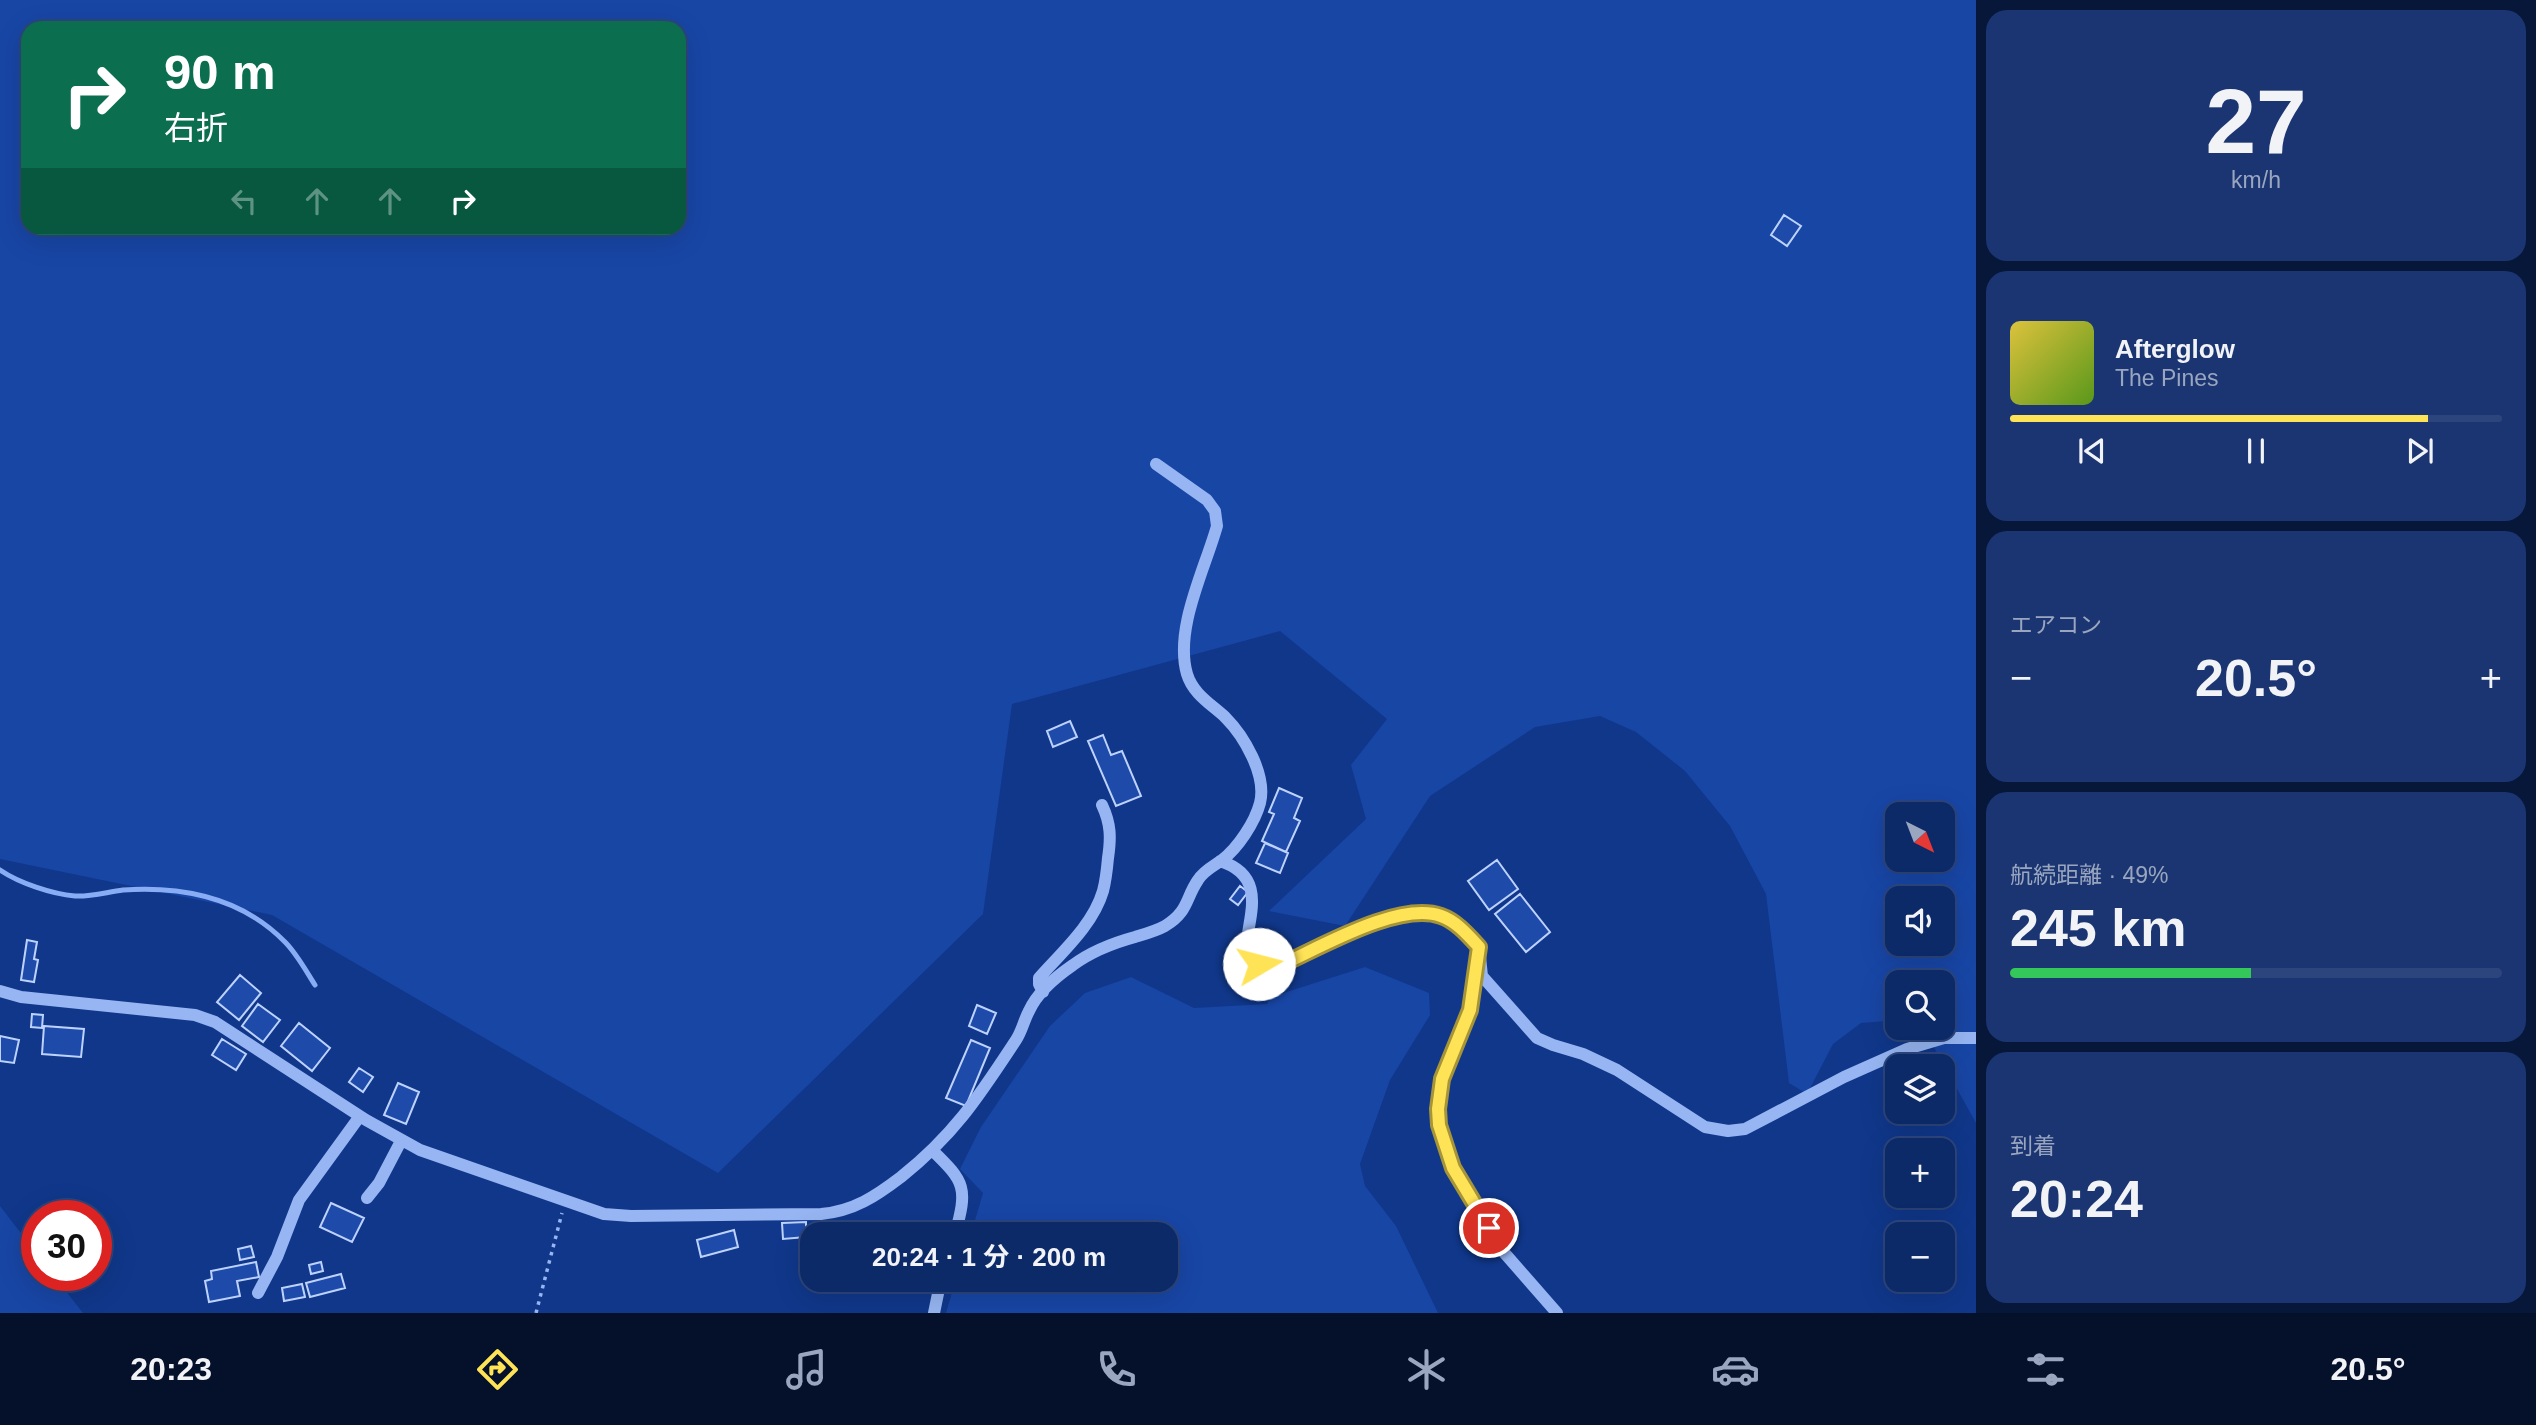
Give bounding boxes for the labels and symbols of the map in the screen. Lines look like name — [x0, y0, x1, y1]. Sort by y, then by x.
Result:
north arrow — [1885, 802, 1955, 872]
position arrow — [1222, 927, 1296, 1001]
pin — [1459, 1198, 1519, 1258]
speed limit sign: 30 — [21, 1200, 112, 1291]

